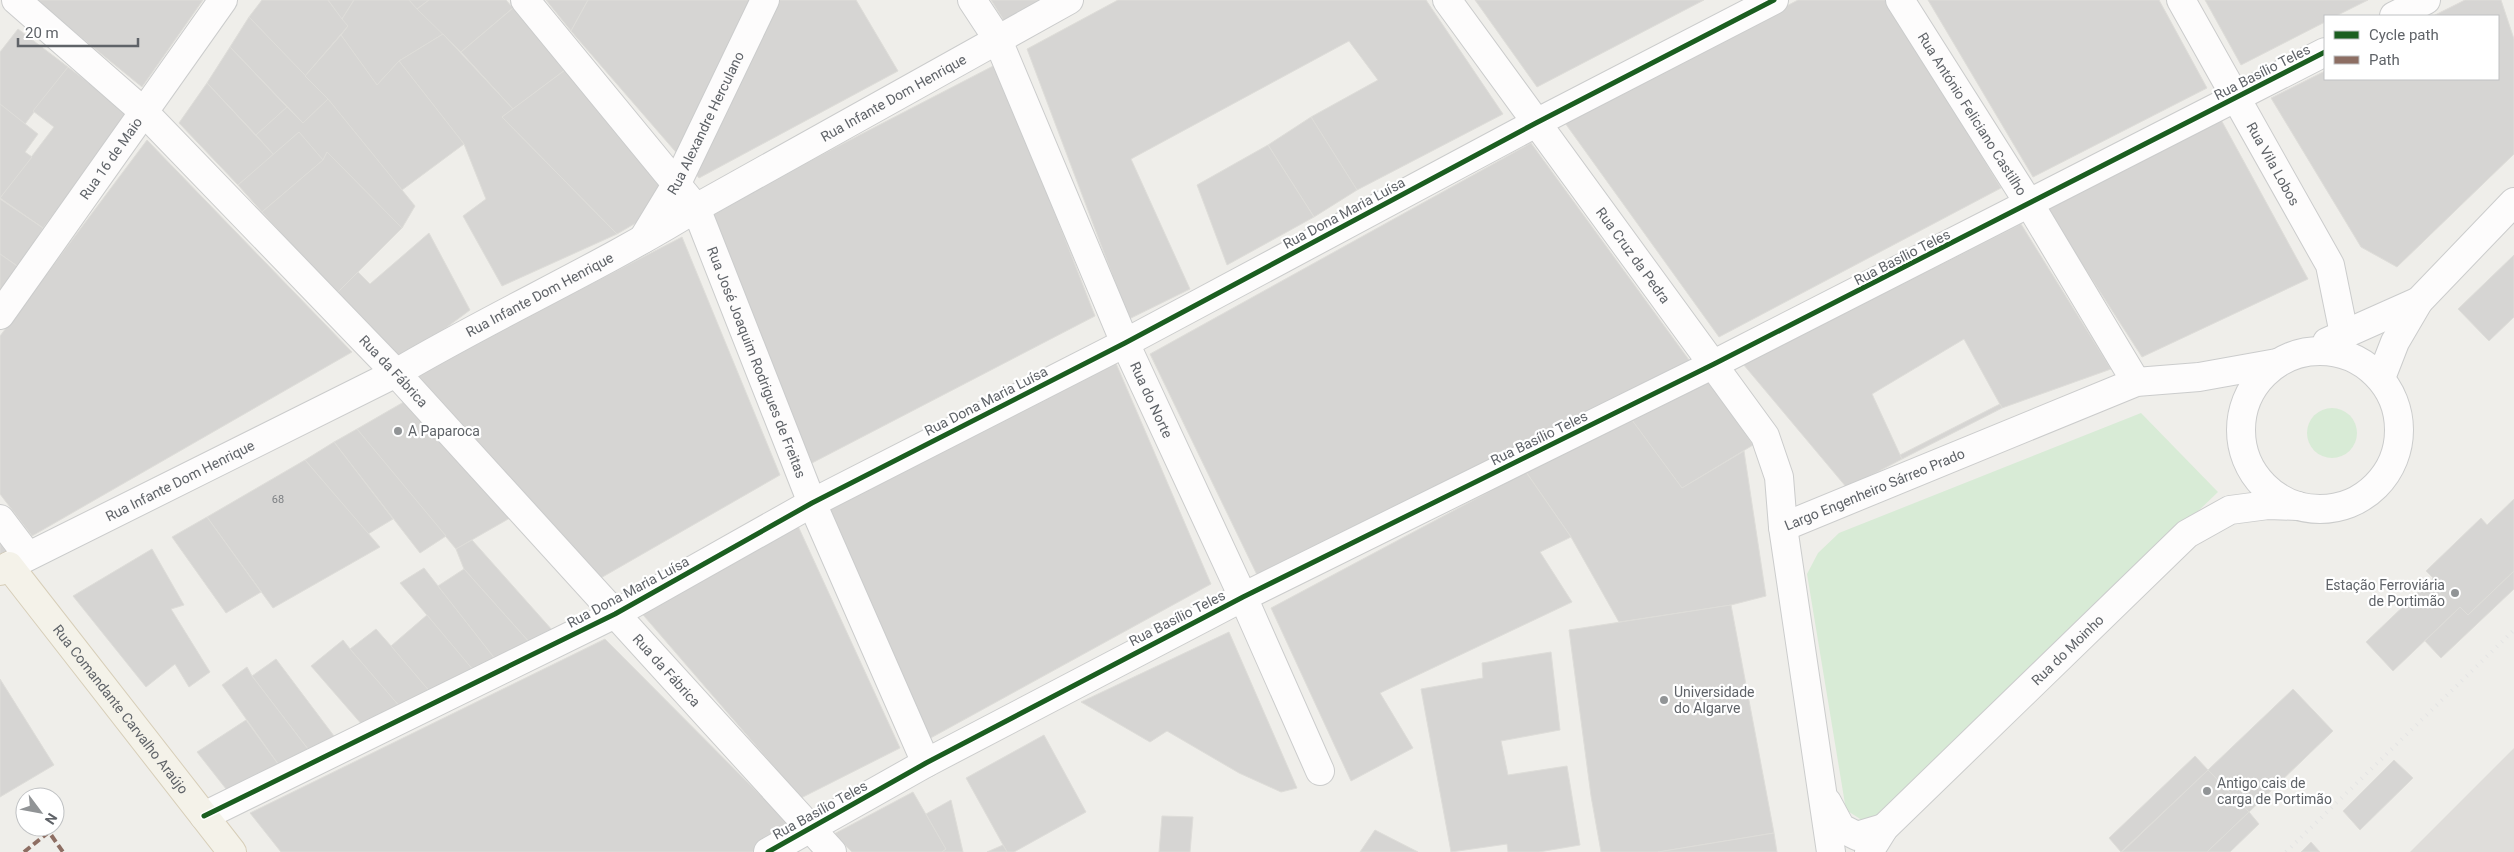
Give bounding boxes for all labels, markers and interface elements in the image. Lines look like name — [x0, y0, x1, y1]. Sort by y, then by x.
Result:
scale bar — [18, 15, 138, 47]
legend — [2324, 15, 2499, 80]
text: 20 m — [25, 24, 59, 42]
text: Cycle path — [2369, 26, 2439, 44]
street label: Rua António Feliciano Castilho — [1915, 30, 2030, 198]
street label: Rua Basílio Teles — [2211, 41, 2313, 103]
street label: Rua Alexandre Herculano — [664, 49, 747, 197]
street label: Rua Infante Dom Henrique — [818, 51, 969, 145]
text: Path — [2369, 51, 2400, 69]
street label: Rua 16 de Maio — [76, 114, 145, 202]
street label: Rua Vila Lobos — [2243, 119, 2303, 208]
street label: Rua Dona Maria Luísa — [1280, 174, 1408, 252]
street label: Rua Cruz da Pedra — [1593, 204, 1673, 306]
street label: Rua Basílio Teles — [1851, 226, 1953, 288]
street label: Rua José Joaquim Rodrigues de Freitas — [704, 244, 809, 480]
street label: Rua Infante Dom Henrique — [463, 249, 616, 340]
street label: Rua da Fábrica — [356, 332, 431, 410]
street label: Rua do Norte — [1127, 359, 1176, 440]
street label: Rua Dona Maria Luísa — [922, 363, 1050, 439]
street label: Rua Basílio Teles — [1488, 408, 1590, 468]
place label: A Paparoca — [408, 423, 480, 439]
marker: A Paparoca — [392, 425, 404, 437]
street label: Rua Infante Dom Henrique — [103, 437, 257, 525]
street label: Largo Engenheiro Sárreo Prado — [1782, 445, 1967, 534]
house number: 68 — [272, 493, 284, 506]
street label: Rua Dona Maria Luísa — [564, 553, 692, 631]
place label: Estação Ferroviária de Portimão — [2325, 577, 2445, 609]
street label: Rua Basílio Teles — [1126, 587, 1228, 649]
marker: Estação Ferroviária de Portimão — [2449, 587, 2461, 599]
street label: Rua do Moinho — [2028, 611, 2107, 688]
street label: Rua Comandante Carvalho Araújo — [50, 622, 192, 797]
street label: Rua da Fábrica — [630, 631, 704, 710]
place label: Universidade do Algarve — [1674, 684, 1755, 716]
marker: Universidade do Algarve — [1658, 694, 1670, 706]
place label: Antigo cais de carga de Portimão — [2217, 775, 2332, 807]
street label: Rua Basílio Teles — [770, 777, 870, 843]
marker: Antigo cais de carga de Portimão — [2201, 785, 2213, 797]
north arrow — [15, 787, 65, 837]
text: N — [42, 810, 60, 827]

